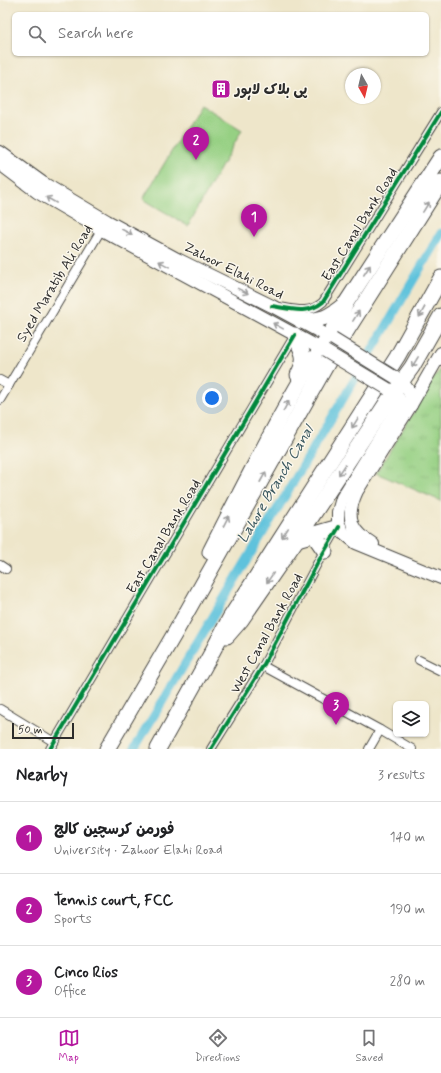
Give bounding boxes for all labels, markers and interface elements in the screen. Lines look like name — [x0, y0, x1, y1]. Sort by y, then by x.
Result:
search box — [12, 12, 429, 56]
icon: search — [26, 23, 48, 45]
text: Search here — [58, 24, 134, 44]
north arrow — [345, 68, 381, 104]
building icon: پی بلاک لاہور — [210, 78, 232, 100]
place label: پی بلاک لاہور — [233, 81, 307, 100]
pin: 2 — [183, 127, 209, 160]
street label: East Canal Bank Road — [318, 164, 402, 285]
one-way arrow — [45, 195, 57, 203]
one-way arrow — [421, 201, 430, 212]
pin: 1 — [241, 204, 267, 237]
street label: Syed Maratib Ali Road — [13, 221, 97, 346]
one-way arrow — [121, 229, 133, 237]
street label: Zahoor Elahi Road — [180, 238, 287, 304]
one-way arrow — [158, 259, 170, 267]
one-way arrow — [363, 265, 371, 276]
one-way arrow — [237, 288, 249, 296]
one-way arrow — [418, 306, 425, 318]
one-way arrow — [352, 311, 360, 322]
one-way arrow — [272, 322, 284, 329]
one-way arrow — [411, 356, 419, 367]
your location — [202, 388, 222, 408]
one-way arrow — [283, 401, 291, 413]
one-way arrow — [351, 417, 359, 428]
water label: Lahore Branch Canal — [233, 420, 320, 547]
one-way arrow — [338, 464, 346, 475]
one-way arrow — [260, 472, 268, 484]
street label: East Canal Bank Road — [123, 476, 205, 597]
one-way arrow — [222, 516, 230, 528]
one-way arrow — [281, 527, 289, 538]
street label: West Canal Bank Road — [226, 570, 307, 697]
one-way arrow — [266, 572, 274, 583]
pin: 3 — [323, 692, 349, 725]
map controls — [393, 701, 429, 737]
button: layers — [393, 701, 429, 737]
scale bar — [12, 721, 74, 740]
text: 50 m — [18, 723, 43, 737]
text: Nearby — [16, 764, 68, 786]
text: 3 results — [378, 767, 425, 784]
text: فورمن کرسچین کالج — [54, 820, 174, 840]
text: 1 — [26, 829, 32, 846]
text: 140 m — [390, 829, 425, 846]
text: University · Zahoor Elahi Road — [54, 842, 223, 859]
text: Tennis court, FCC — [54, 891, 173, 911]
text: 2 — [26, 901, 32, 918]
text: 190 m — [390, 901, 425, 918]
text: Sports — [54, 911, 92, 928]
text: Cinco Rios — [54, 963, 118, 983]
text: 3 — [26, 973, 32, 990]
text: 280 m — [390, 973, 425, 990]
text: Office — [54, 983, 86, 1000]
tab: Map — [58, 1027, 80, 1065]
tab: Directions — [195, 1027, 240, 1065]
tab: Saved — [356, 1027, 383, 1065]

